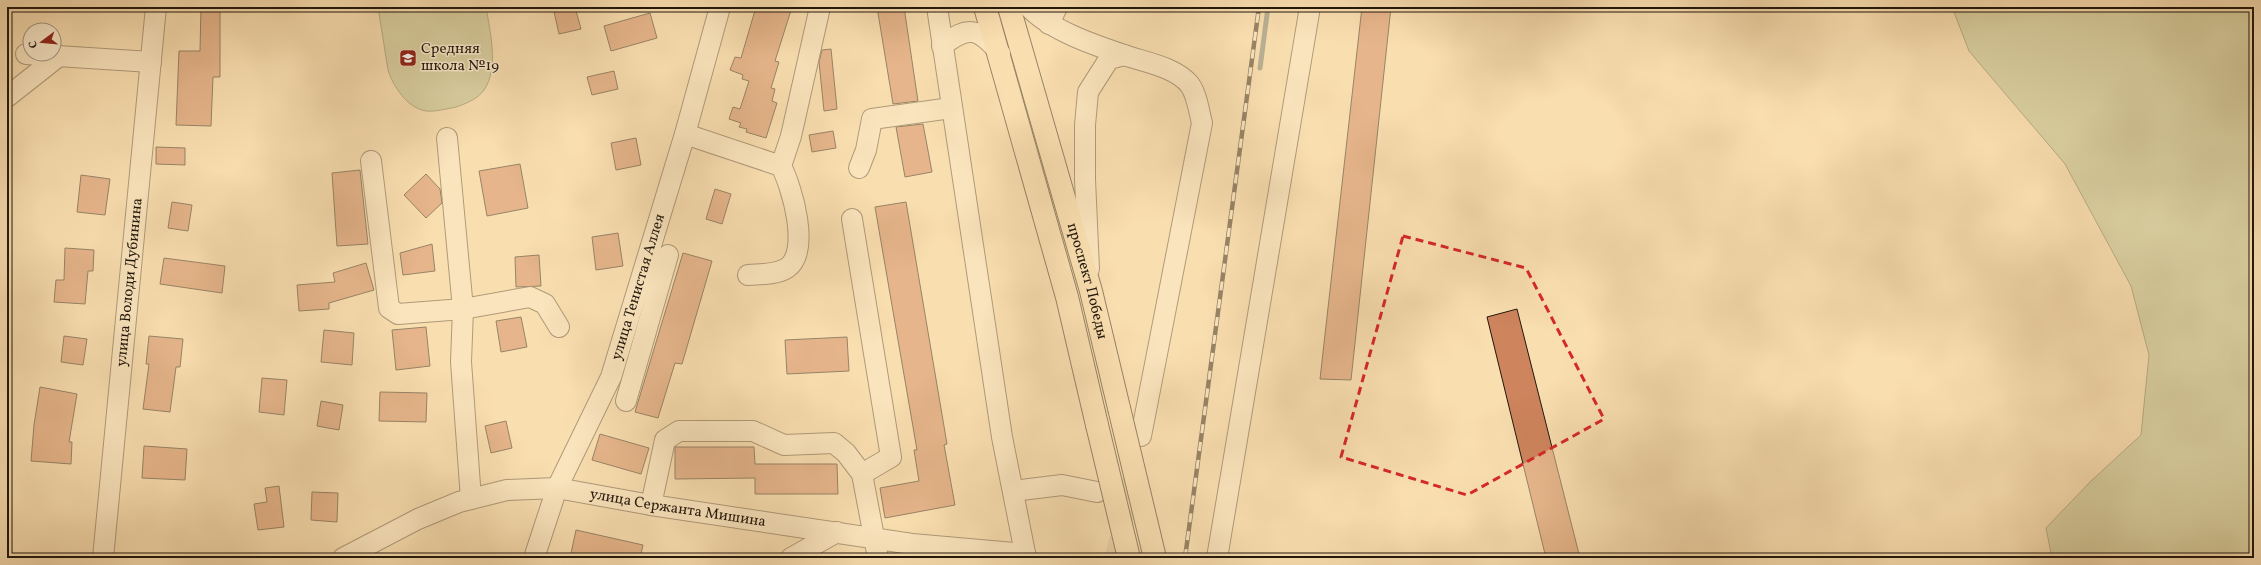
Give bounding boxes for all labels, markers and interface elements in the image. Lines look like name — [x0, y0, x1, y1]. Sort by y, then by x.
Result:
north arrow — [22, 22, 62, 62]
text: С — [26, 39, 42, 50]
place label: Средняя школа №19 — [421, 39, 499, 77]
school or university icon: Средняя школа №19 — [398, 48, 418, 68]
street label: улица Володи Дубинина — [111, 197, 148, 368]
street label: улица Тенистая Аллея — [606, 211, 671, 363]
street label: проспект Победы — [1061, 220, 1113, 342]
street label: улица Сержанта Мишина — [588, 484, 767, 533]

